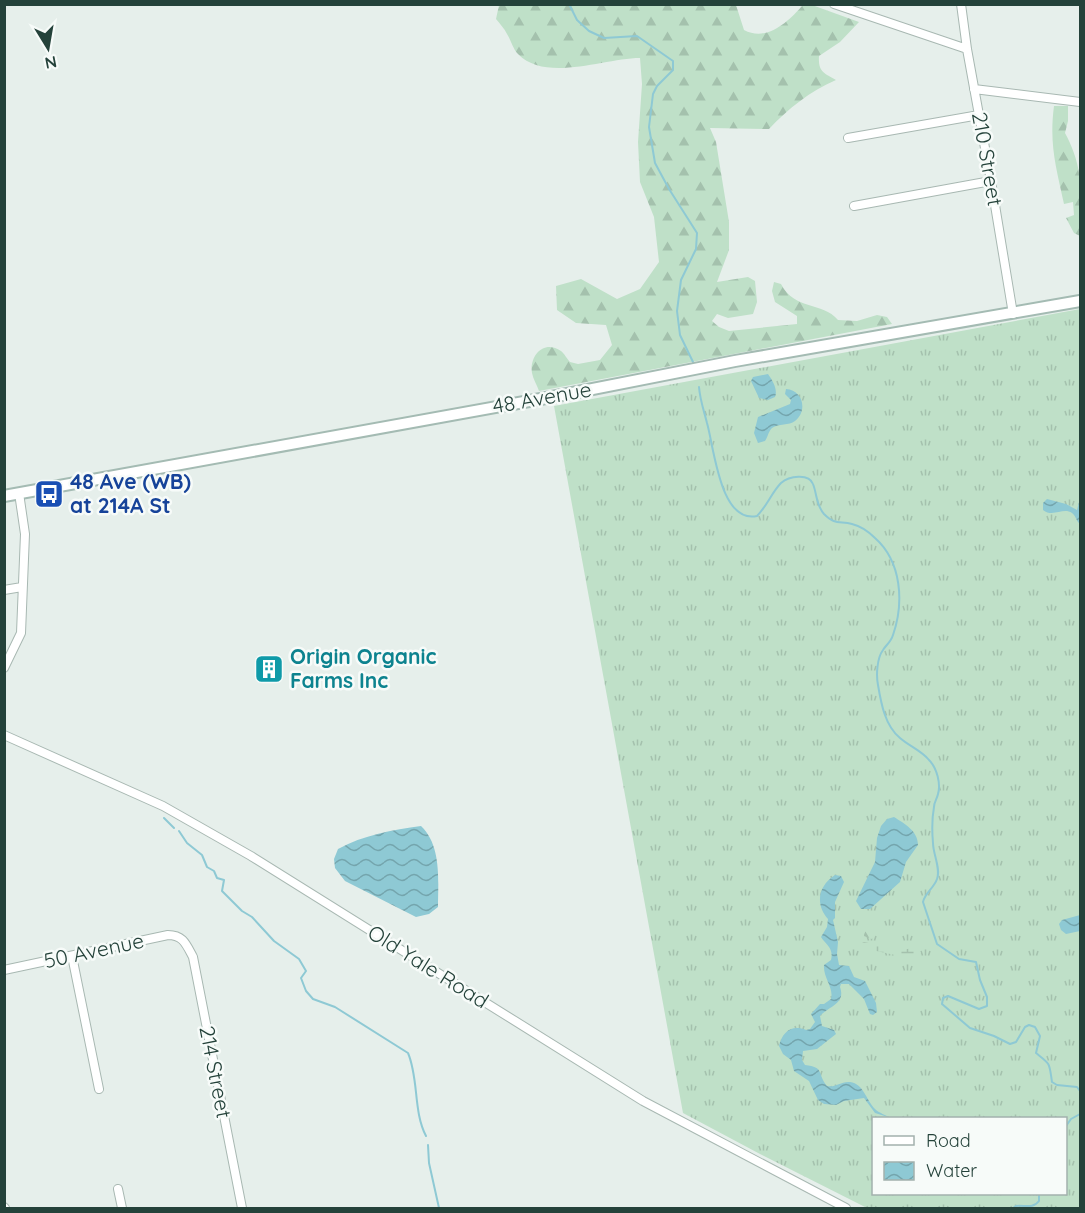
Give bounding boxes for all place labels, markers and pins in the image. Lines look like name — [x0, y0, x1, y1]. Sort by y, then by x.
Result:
place label: 48 Ave (WB) at 214A St — [70, 468, 191, 518]
bus stop icon: 48 Ave (WB) at 214A St — [33, 478, 65, 510]
place label: Origin Organic Farms Inc — [290, 643, 436, 693]
building icon: Origin Organic Farms Inc — [253, 653, 285, 685]

